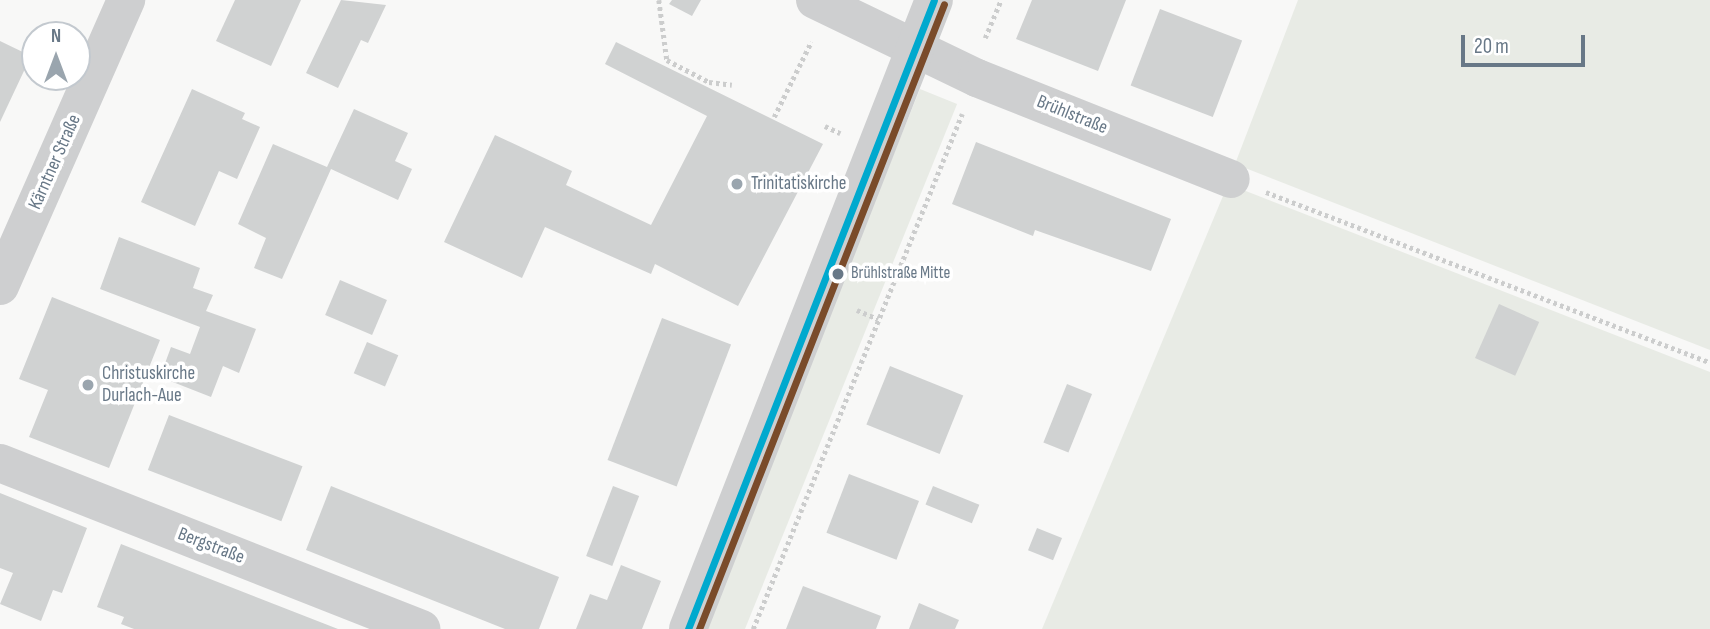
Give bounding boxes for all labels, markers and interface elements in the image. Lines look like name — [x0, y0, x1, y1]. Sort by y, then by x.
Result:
north arrow — [21, 21, 91, 91]
scale bar — [1465, 21, 1589, 65]
text: N — [51, 25, 61, 48]
text: 20 m — [1474, 34, 1509, 59]
street label: Brühlstraße — [1033, 91, 1111, 139]
street label: Kärntner Straße — [24, 111, 86, 213]
place label: Trinitatiskirche — [751, 173, 846, 195]
marker: Trinitatiskirche — [729, 176, 745, 192]
place label: Brühlstraße Mitte — [851, 264, 950, 284]
marker: Brühlstraße Mitte — [831, 267, 845, 281]
place label: Christuskirche Durlach-Aue — [102, 363, 195, 407]
marker: Christuskirche Durlach-Aue — [80, 377, 96, 393]
street label: Bergstraße — [175, 523, 247, 569]

